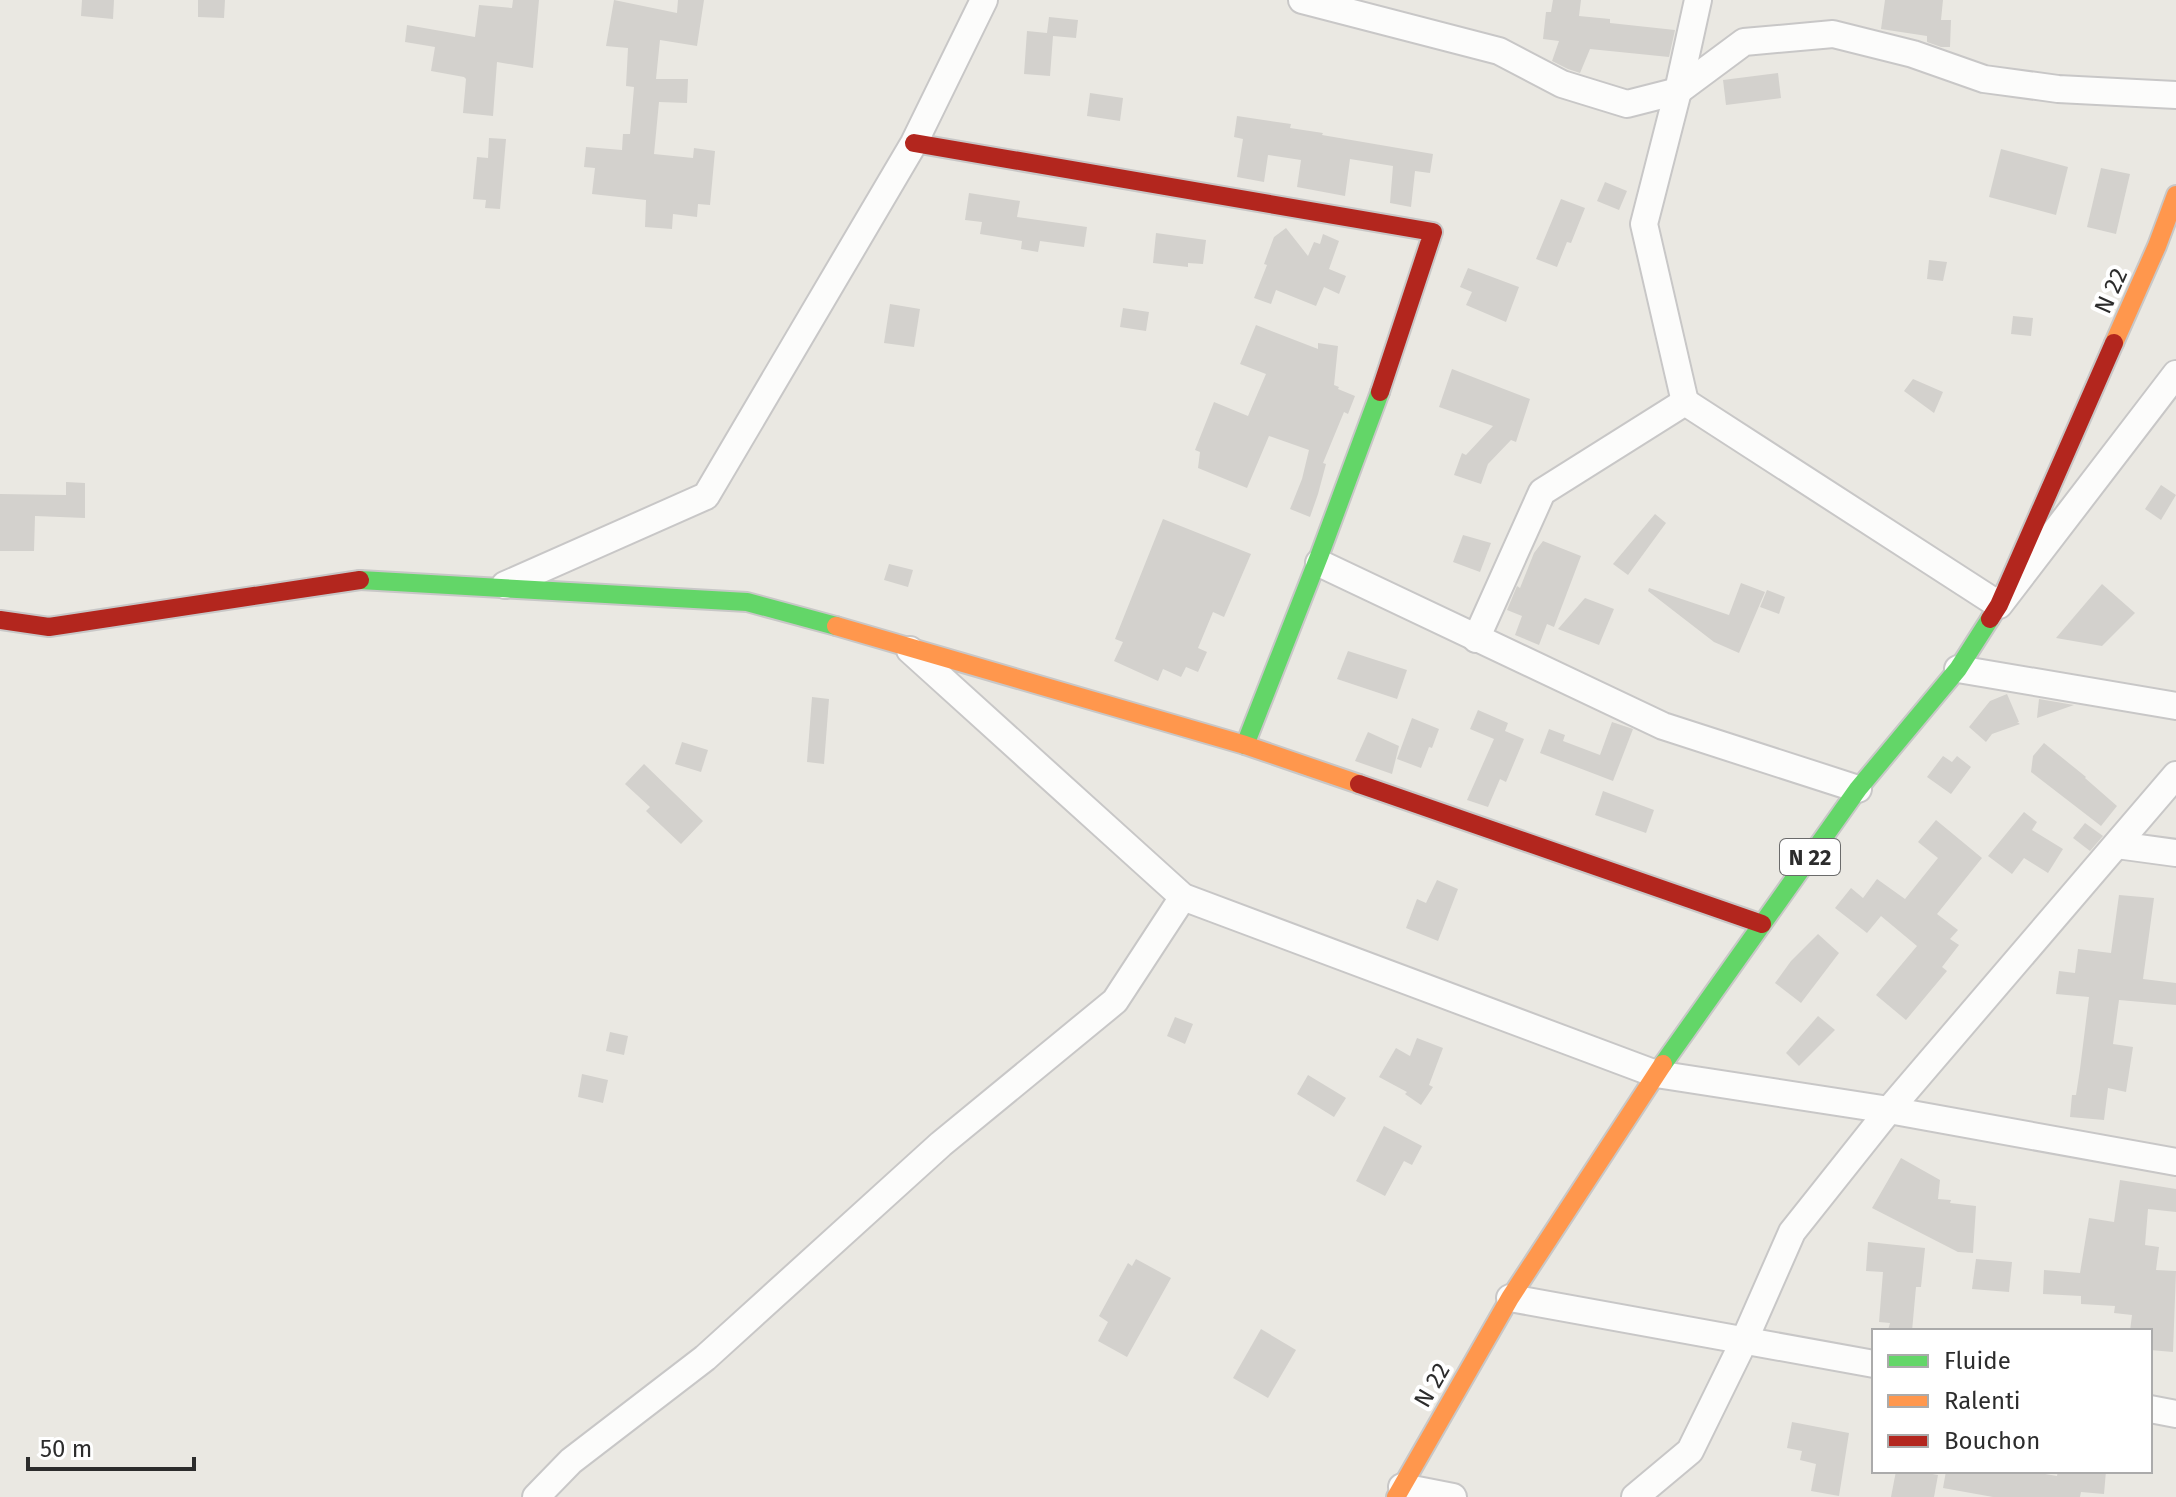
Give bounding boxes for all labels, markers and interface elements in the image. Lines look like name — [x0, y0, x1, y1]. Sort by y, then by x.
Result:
street label: N 22 — [2089, 264, 2133, 318]
road number: N 22 — [1780, 839, 1840, 875]
legend — [1872, 1329, 2152, 1473]
text: Fluide — [1944, 1347, 2011, 1375]
street label: N 22 — [1408, 1358, 1456, 1412]
text: Ralenti — [1944, 1387, 2021, 1415]
scale bar — [28, 1421, 194, 1471]
text: Bouchon — [1944, 1427, 2040, 1455]
text: 50 m — [40, 1435, 92, 1463]

